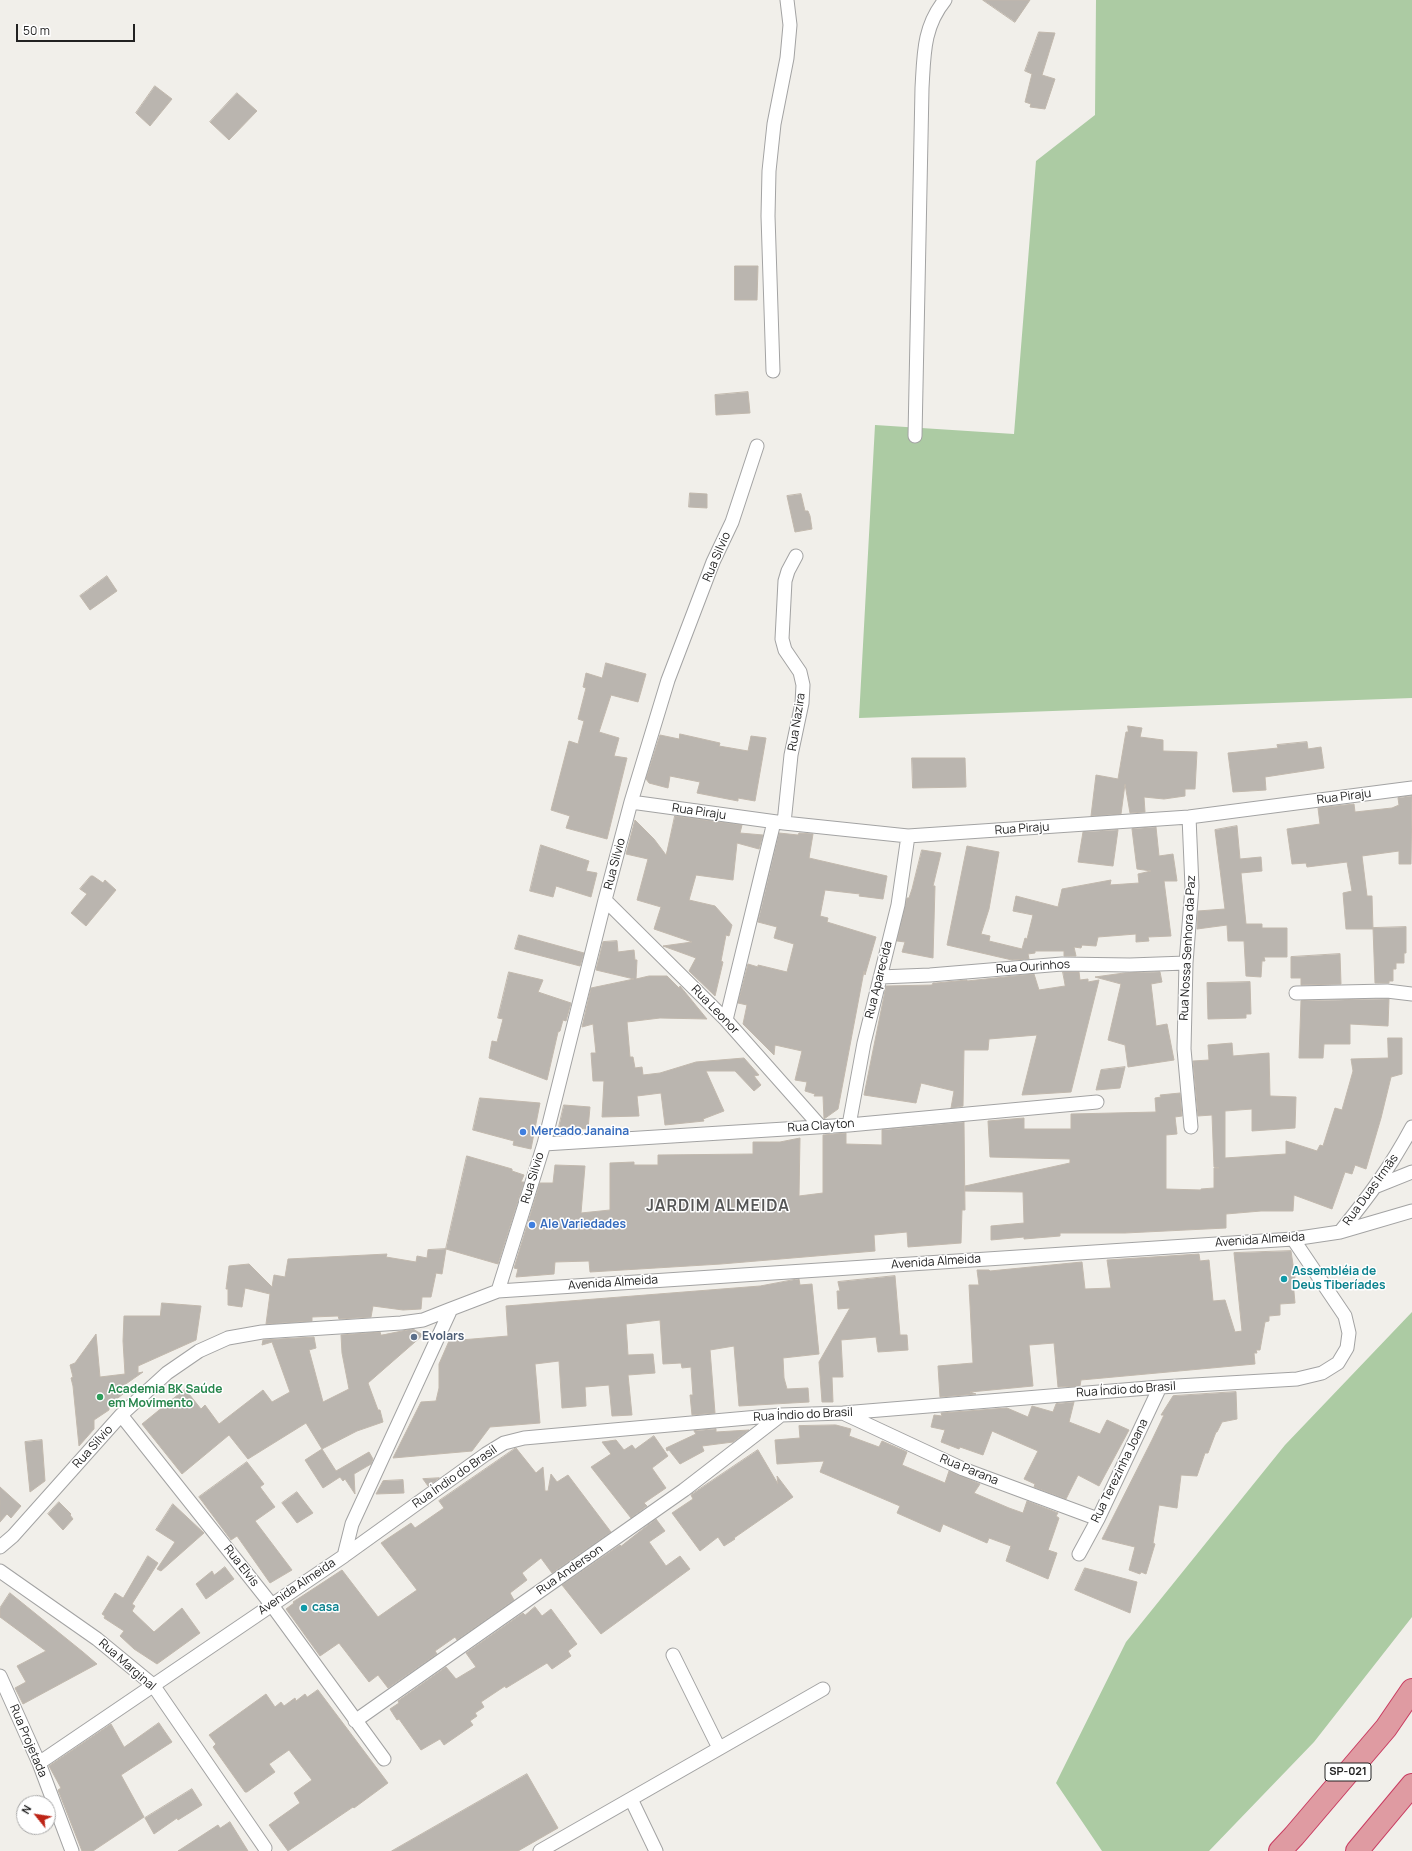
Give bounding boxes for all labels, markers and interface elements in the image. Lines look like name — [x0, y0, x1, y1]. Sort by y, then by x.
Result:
scale bar — [18, 16, 137, 42]
text: 50 m — [23, 22, 50, 39]
street label: Rua Silvio — [700, 530, 734, 584]
street label: Rua Nazira — [785, 692, 809, 752]
street label: Rua Piraju — [1316, 787, 1372, 807]
street label: Rua Piraju — [671, 801, 727, 823]
street label: Rua Piraju — [994, 820, 1050, 838]
street label: Rua Silvio — [601, 837, 629, 891]
street label: Rua Nossa Senhora da Paz — [1177, 875, 1199, 1021]
street label: Rua Aparecida — [862, 940, 896, 1020]
street label: Rua Ourinhos — [995, 957, 1071, 977]
street label: Rua Leonor — [688, 983, 742, 1037]
street label: Rua Clayton — [787, 1116, 855, 1136]
place label: Mercado Janaina — [531, 1125, 629, 1139]
marker: Mercado Janaina — [518, 1127, 528, 1137]
street label: Rua Silvio — [518, 1151, 548, 1205]
street label: Rua Duas Irmãs — [1340, 1152, 1402, 1228]
district label: JARDIM ALMEIDA — [646, 1197, 790, 1217]
place label: Ale Variedades — [540, 1218, 626, 1232]
marker: Ale Variedades — [527, 1220, 537, 1230]
street label: Avenida Almeida — [1215, 1230, 1305, 1250]
street label: Avenida Almeida — [891, 1252, 981, 1272]
place label: Assembléia de Deus Tiberíades — [1292, 1265, 1385, 1293]
street label: Avenida Almeida — [568, 1273, 658, 1293]
marker: Assembléia de Deus Tiberíades — [1279, 1274, 1289, 1284]
place label: Evolars — [422, 1330, 464, 1344]
marker: Evolars — [409, 1332, 419, 1342]
street label: Rua Índio do Brasil — [1076, 1379, 1176, 1401]
place label: Academia BK Saúde em Movimento — [108, 1383, 222, 1411]
marker: Academia BK Saúde em Movimento — [95, 1392, 105, 1402]
street label: Rua Índio do Brasil — [753, 1405, 853, 1425]
street label: Rua Terezinha Joana — [1089, 1417, 1151, 1525]
street label: Rua Silvio — [70, 1423, 116, 1471]
street label: Rua Índio do Brasil — [410, 1443, 500, 1511]
street label: Rua Parana — [938, 1452, 1000, 1488]
street label: Rua Elvis — [220, 1542, 262, 1590]
street label: Rua Anderson — [534, 1542, 606, 1598]
street label: Avenida Almeida — [256, 1556, 338, 1618]
place label: casa — [312, 1601, 339, 1615]
marker: casa — [299, 1603, 309, 1613]
street label: Rua Marginal — [95, 1636, 159, 1694]
street label: Rua Projetada — [6, 1702, 50, 1780]
road number: SP-021 — [1325, 1763, 1371, 1781]
north arrow — [16, 1795, 56, 1835]
text: N — [18, 1802, 35, 1816]

